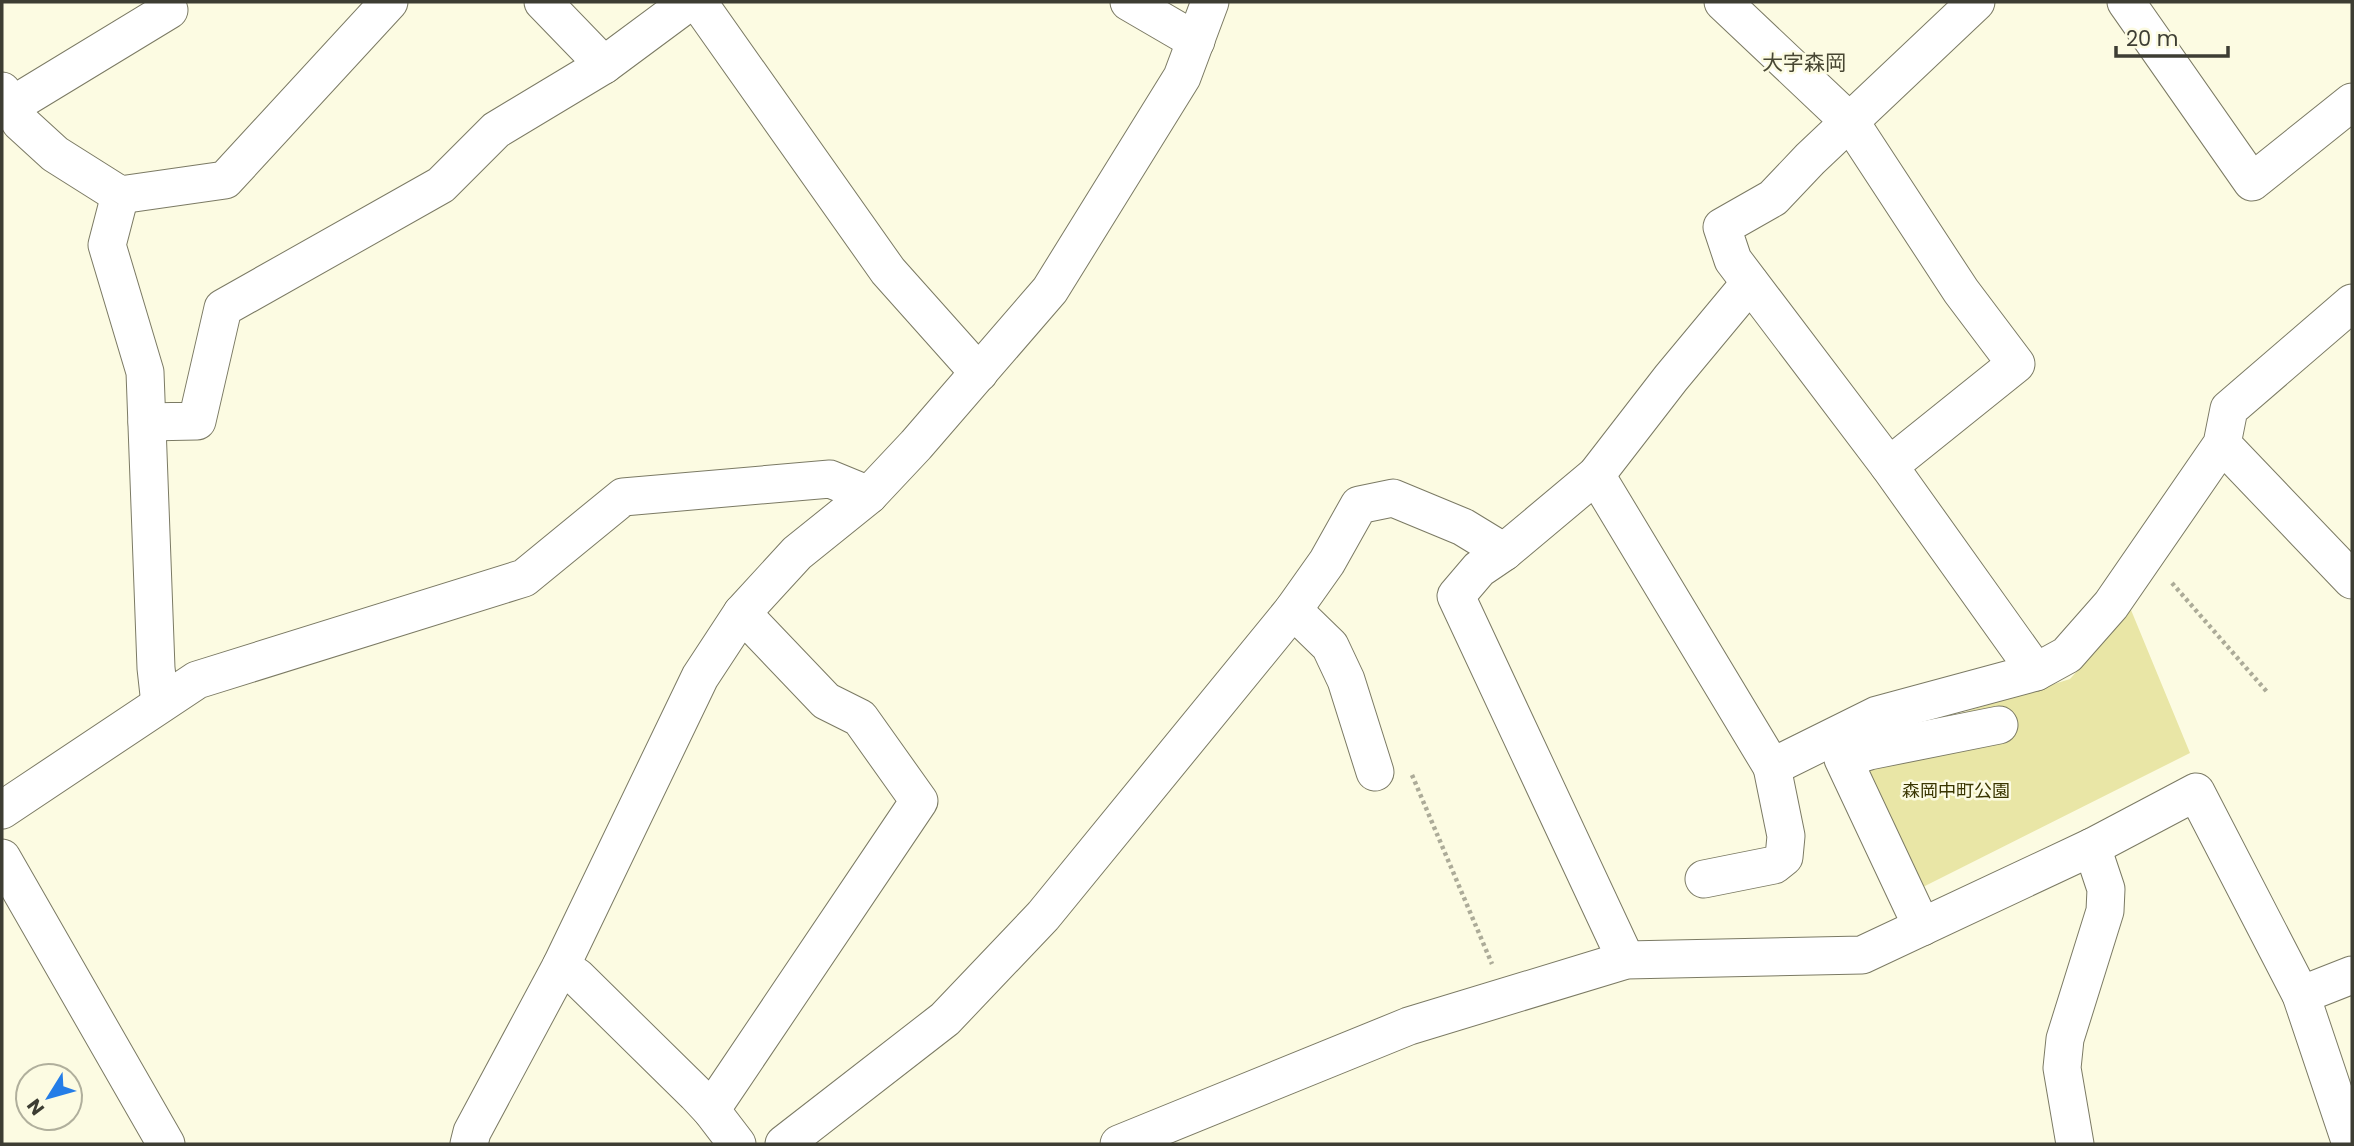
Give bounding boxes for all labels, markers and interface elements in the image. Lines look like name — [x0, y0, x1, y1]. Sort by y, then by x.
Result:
scale bar — [2116, 14, 2228, 58]
text: 20 m — [2126, 24, 2179, 53]
district label: 大字森岡 — [1762, 48, 1846, 77]
park label: 森岡中町公園 — [1902, 778, 2010, 803]
north arrow — [14, 1062, 84, 1132]
text: N — [21, 1093, 51, 1121]

